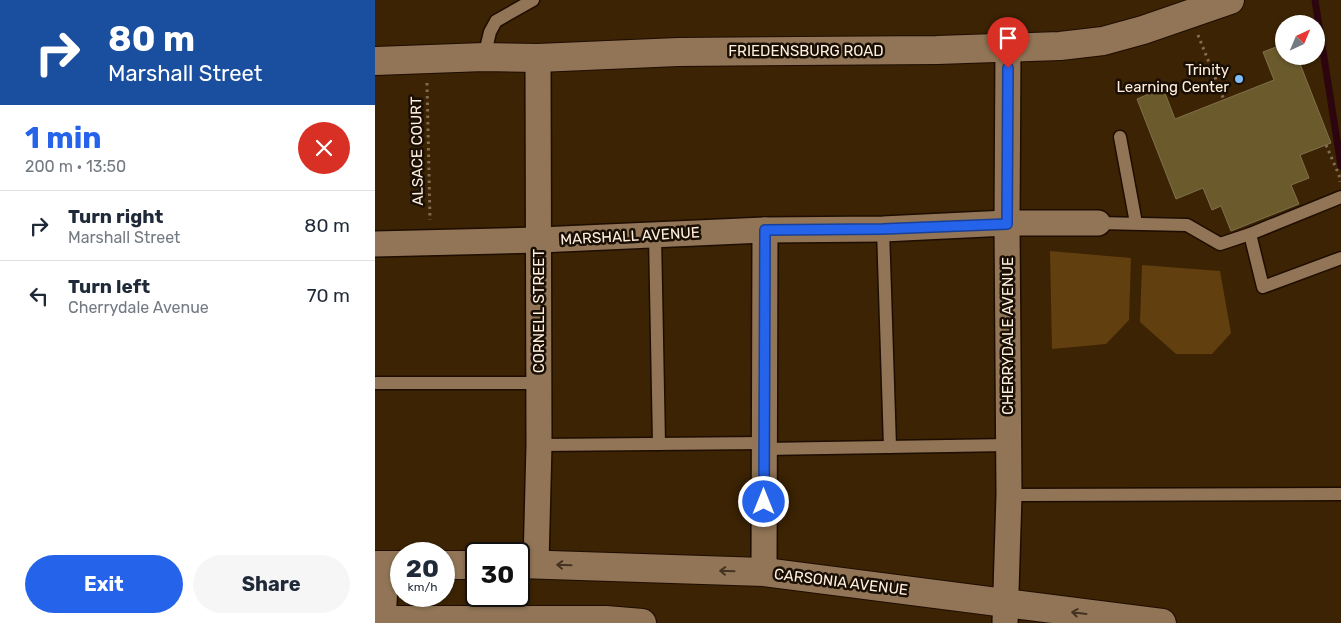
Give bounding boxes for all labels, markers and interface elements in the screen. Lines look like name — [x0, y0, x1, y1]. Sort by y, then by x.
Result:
north arrow — [1275, 15, 1325, 65]
map controls — [1275, 15, 1325, 65]
pin — [987, 17, 1029, 68]
text: 80 m — [108, 18, 195, 60]
icon: right — [25, 20, 90, 85]
icon: arrive — [994, 24, 1022, 52]
street label: FRIEDENSBURG ROAD — [728, 42, 884, 60]
text: Marshall Street — [108, 60, 262, 87]
place label: Trinity Learning Center — [1117, 61, 1229, 96]
marker: Trinity Learning Center — [1233, 73, 1245, 85]
street label: ALSACE COURT — [407, 96, 427, 206]
text: 1 min — [25, 120, 102, 156]
button: close — [298, 122, 350, 174]
text: 200 m · 13:50 — [25, 157, 126, 176]
text: Turn right — [68, 205, 163, 228]
icon: right — [25, 212, 53, 240]
text: 80 m — [304, 214, 350, 237]
street label: MARSHALL AVENUE — [560, 223, 700, 249]
text: Marshall Street — [68, 228, 180, 247]
street label: CORNELL STREET — [530, 249, 548, 373]
street label: CHERRYDALE AVENUE — [999, 257, 1017, 415]
text: Turn left — [68, 275, 150, 298]
icon: left — [25, 282, 53, 310]
text: 70 m — [307, 284, 350, 307]
text: Cherrydale Avenue — [68, 298, 209, 317]
position arrow — [737, 475, 789, 527]
speed limit sign: 30 — [465, 542, 530, 607]
text: 20 — [406, 554, 439, 583]
button: Exit — [25, 555, 183, 613]
button: Share — [193, 555, 350, 613]
one-way arrow — [557, 561, 573, 570]
street label: CARSONIA AVENUE — [773, 565, 909, 599]
one-way arrow — [719, 566, 736, 576]
text: km/h — [408, 580, 437, 594]
one-way arrow — [1072, 608, 1088, 618]

